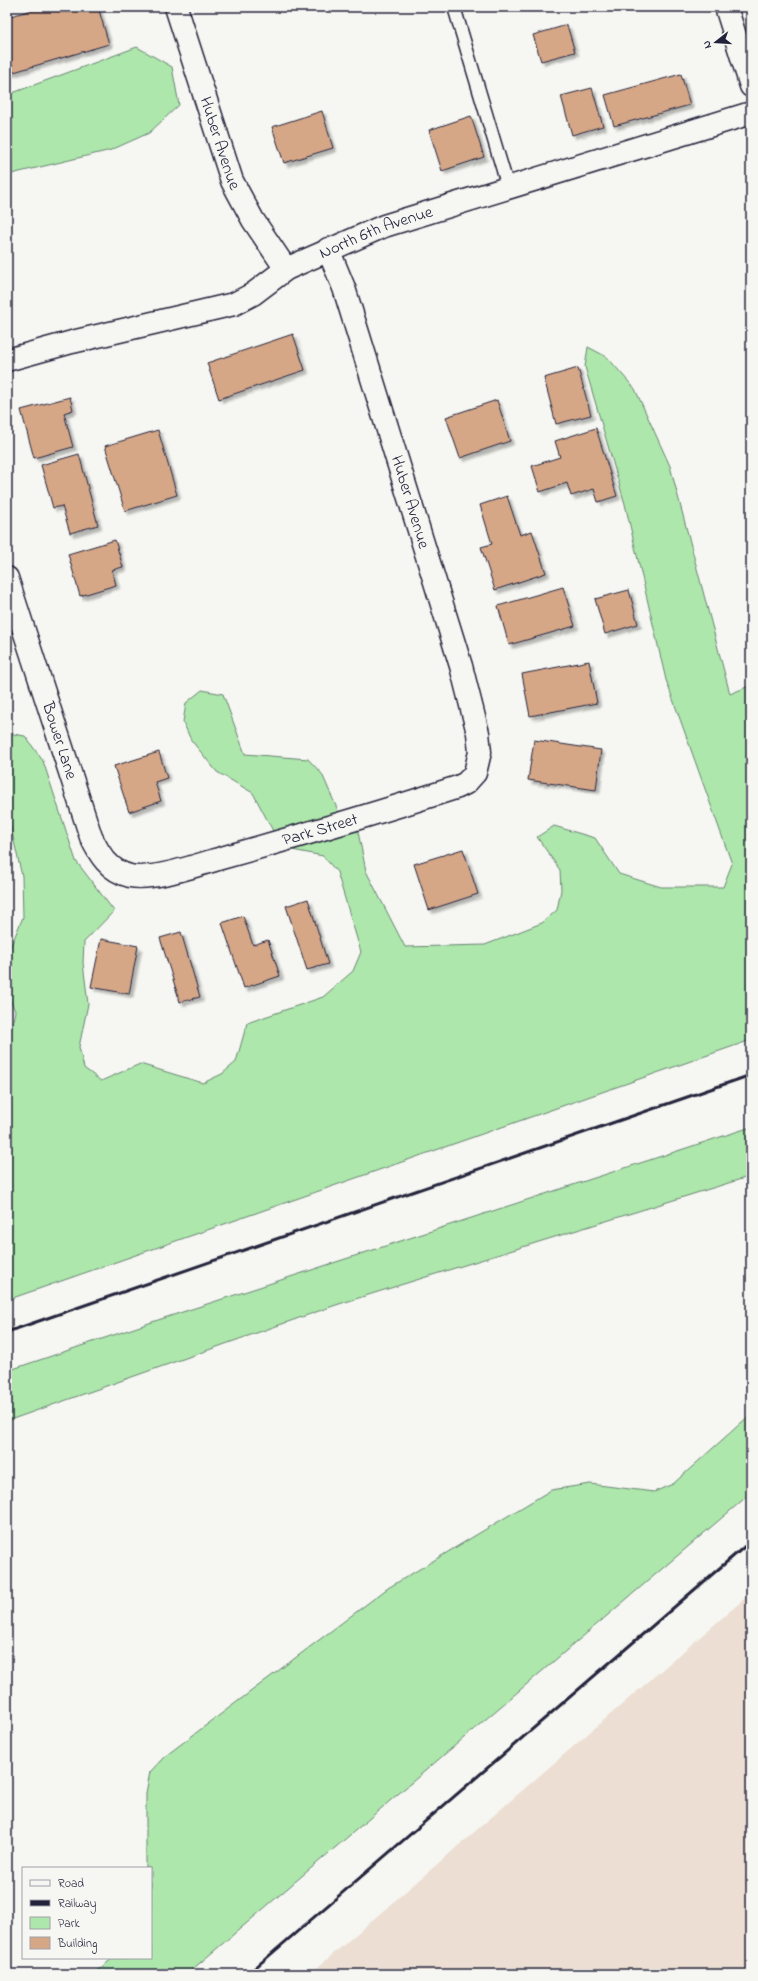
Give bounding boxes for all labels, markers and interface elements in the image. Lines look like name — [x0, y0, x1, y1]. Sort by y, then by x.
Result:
north arrow — [696, 22, 736, 62]
text: N — [699, 39, 716, 51]
street label: Huber Avenue — [193, 93, 247, 195]
street label: North 6th Avenue — [315, 199, 436, 265]
street label: Huber Avenue — [384, 452, 436, 552]
street label: Bower Lane — [35, 698, 84, 783]
street label: Park Street — [279, 806, 361, 853]
legend — [22, 1867, 152, 1959]
text: Road — [58, 1875, 84, 1893]
text: Railway — [58, 1895, 97, 1914]
text: Park — [58, 1915, 80, 1933]
text: Building — [57, 1935, 97, 1954]

